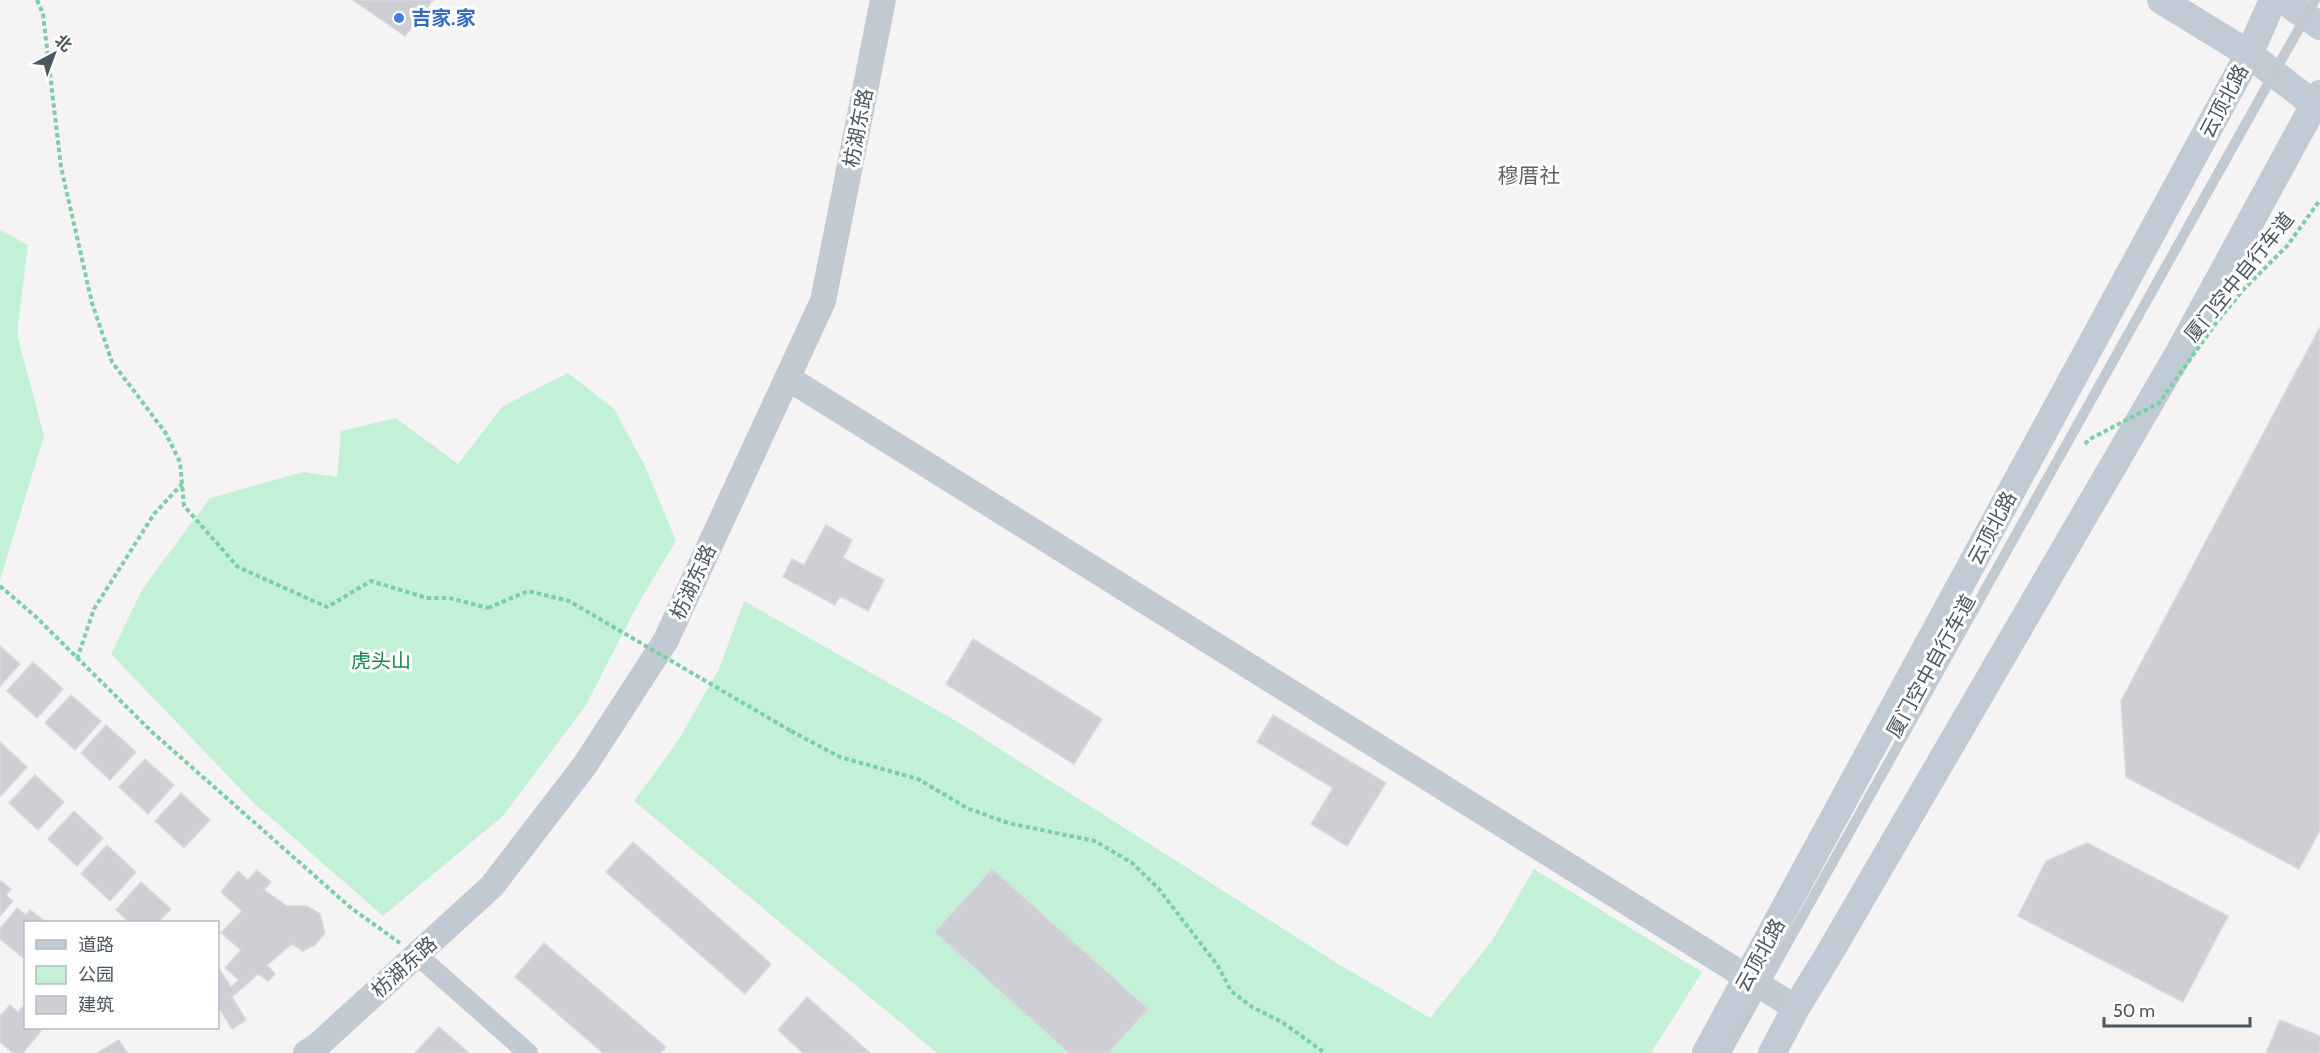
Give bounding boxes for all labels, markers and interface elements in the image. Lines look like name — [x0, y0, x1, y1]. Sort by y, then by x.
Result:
place label: 吉家.家 — [411, 6, 475, 30]
marker: 吉家.家 — [392, 11, 406, 25]
north arrow — [24, 24, 84, 84]
text: 北 — [51, 31, 76, 55]
street label: 云顶北路 — [2195, 60, 2253, 142]
street label: 枋湖东路 — [839, 86, 877, 170]
district label: 穆厝社 — [1498, 163, 1561, 188]
street label: 厦门空中自行车道 — [2179, 207, 2299, 347]
street label: 云顶北路 — [1963, 487, 2021, 569]
street label: 枋湖东路 — [665, 541, 721, 623]
street label: 厦门空中自行车道 — [1882, 590, 1980, 742]
park label: 虎头山 — [351, 649, 411, 673]
street label: 云顶北路 — [1730, 914, 1790, 996]
legend — [24, 921, 219, 1029]
street label: 枋湖东路 — [366, 931, 442, 1003]
text: 道路 — [78, 934, 114, 956]
text: 公园 — [78, 964, 114, 986]
scale bar — [2104, 990, 2250, 1028]
text: 建筑 — [78, 994, 114, 1016]
text: 50 m — [2113, 1000, 2155, 1022]

